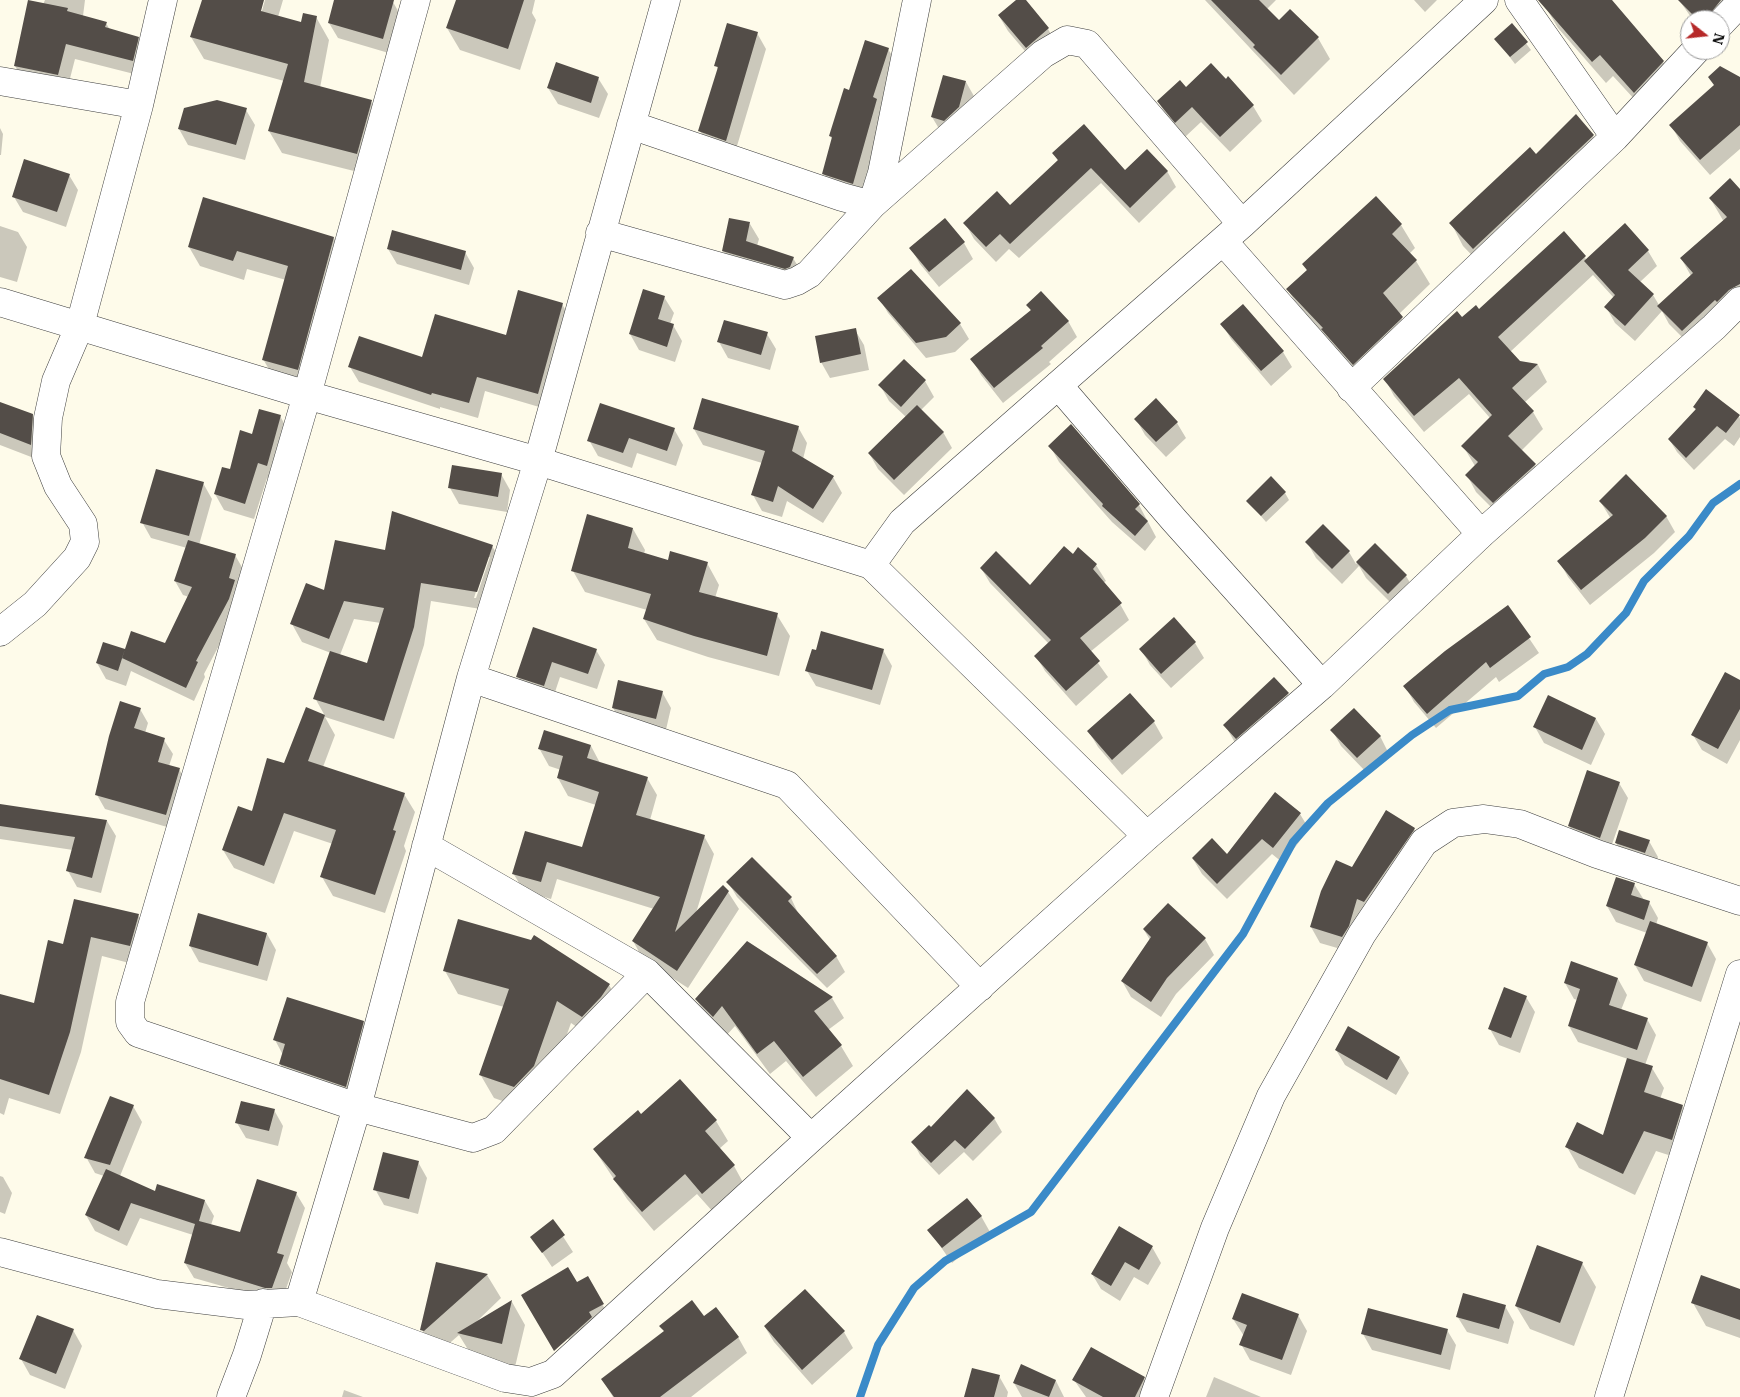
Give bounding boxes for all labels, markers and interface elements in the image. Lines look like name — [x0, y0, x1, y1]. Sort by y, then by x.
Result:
north arrow — [1680, 10, 1730, 60]
text: N — [1708, 31, 1729, 47]

